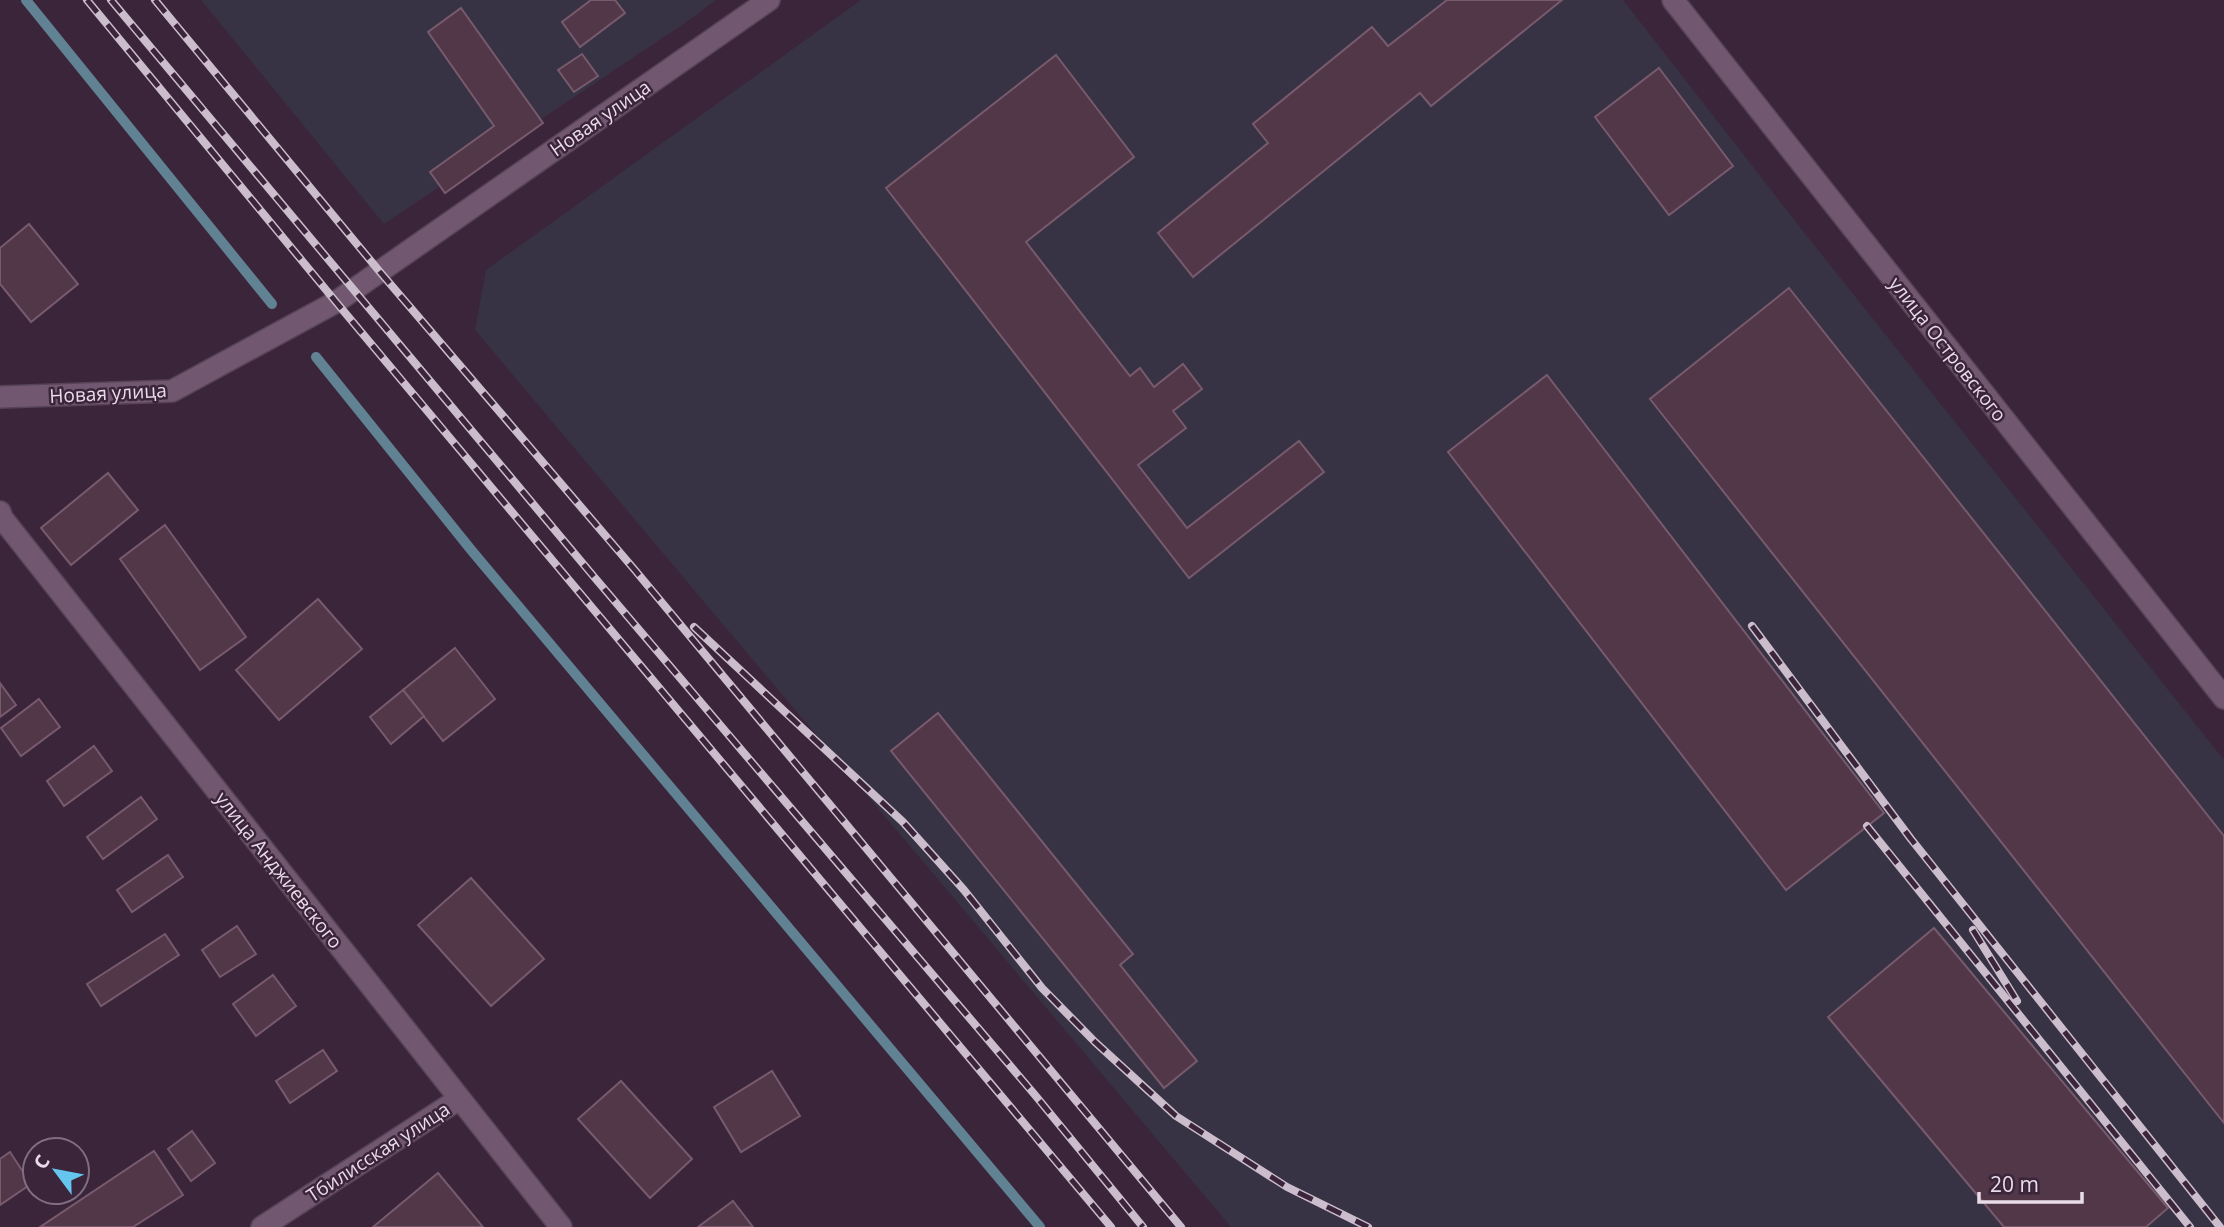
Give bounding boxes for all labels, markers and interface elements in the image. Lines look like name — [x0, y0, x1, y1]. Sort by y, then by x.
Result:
street label: Новая улица — [545, 74, 655, 162]
street label: улица Островского — [1883, 271, 2013, 427]
street label: Новая улица — [49, 377, 167, 409]
street label: улица Анджиевского — [210, 786, 348, 954]
street label: Тбилисская улица — [301, 1096, 455, 1208]
north arrow — [21, 1136, 91, 1206]
text: С — [27, 1150, 56, 1174]
scale bar — [1979, 1160, 2082, 1204]
text: 20 m — [1990, 1170, 2039, 1198]

